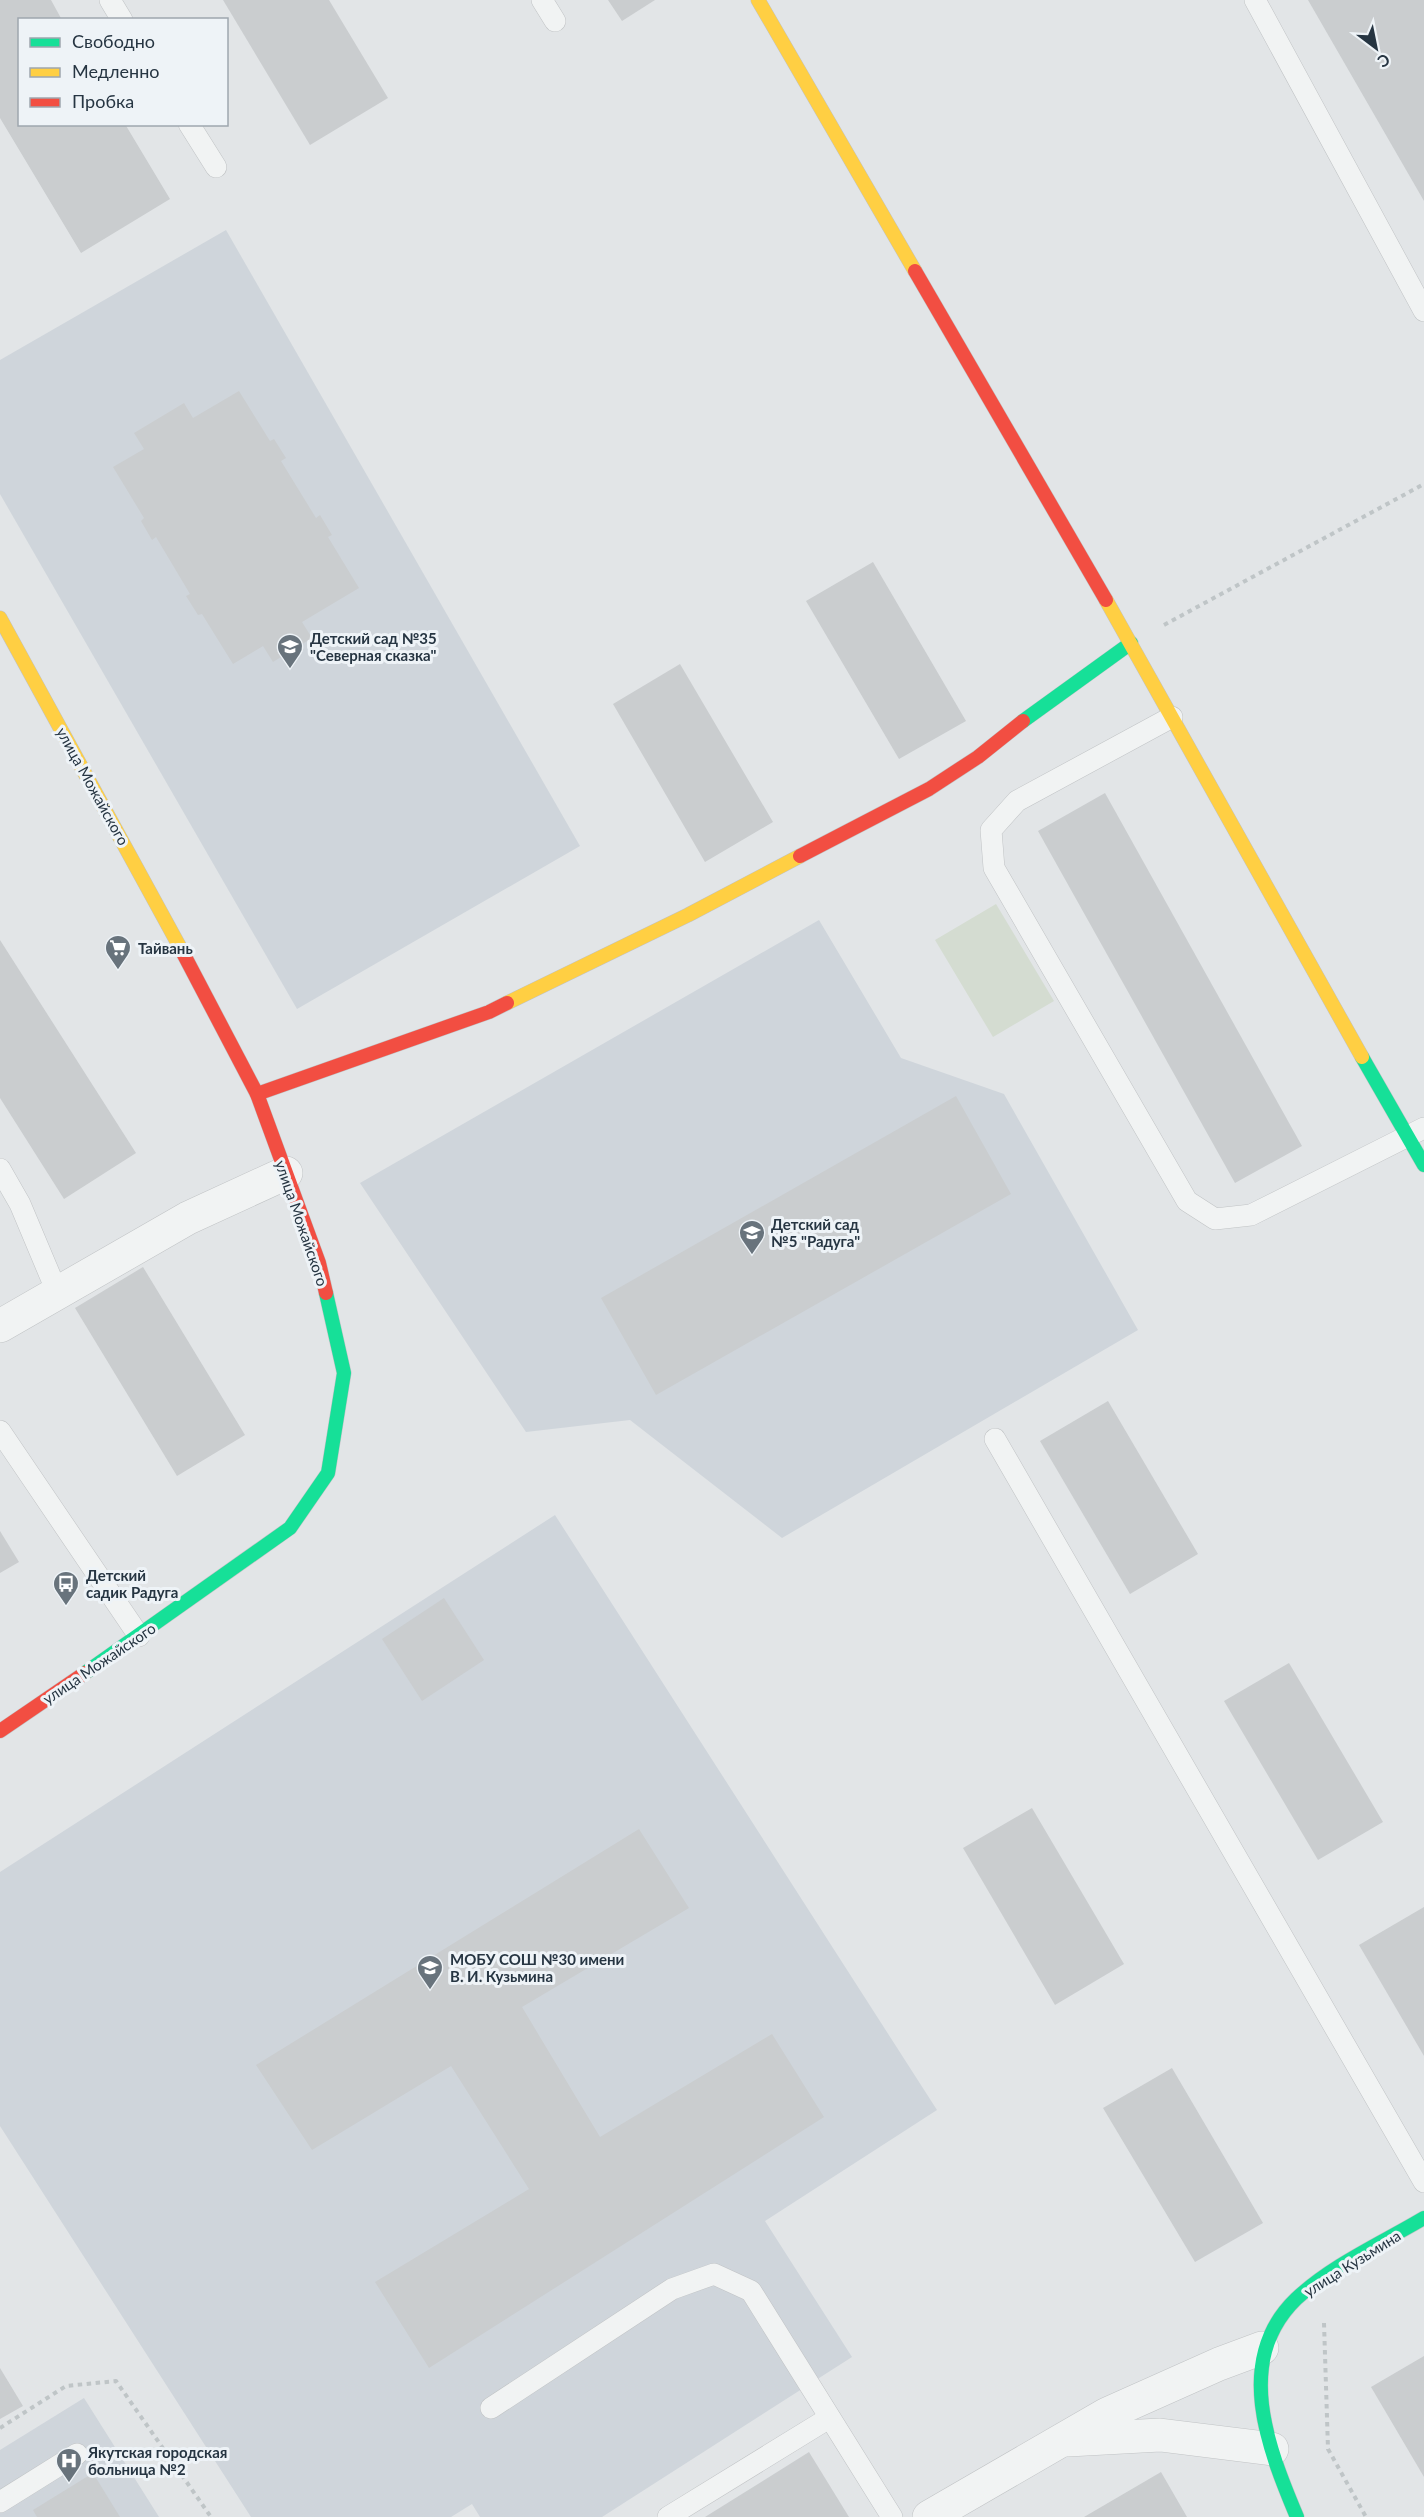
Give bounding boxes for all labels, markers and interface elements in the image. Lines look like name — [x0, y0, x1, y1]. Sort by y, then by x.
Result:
legend — [18, 18, 228, 126]
north arrow — [1346, 18, 1406, 78]
text: Свободно — [72, 30, 155, 52]
text: С — [1374, 50, 1394, 72]
text: Медленно — [72, 60, 160, 82]
text: Пробка — [72, 90, 134, 112]
place label: Детский сад №35 "Северная сказка" — [310, 629, 437, 664]
school or university icon: Детский сад №35 "Северная сказка" — [275, 632, 305, 670]
street label: улица Можайского — [53, 724, 133, 848]
supermarket icon: Тайвань — [103, 933, 133, 971]
place label: Тайвань — [138, 939, 193, 957]
street label: улица Можайского — [272, 1158, 332, 1288]
place label: Детский сад №5 "Радуга" — [771, 1215, 860, 1250]
school or university icon: Детский сад №5 "Радуга" — [737, 1218, 767, 1256]
place label: Детский садик Радуга — [86, 1566, 178, 1601]
bus stop icon: Детский садик Радуга — [51, 1569, 81, 1607]
street label: улица Можайского — [39, 1619, 159, 1707]
place label: МОБУ СОШ №30 имени В. И. Кузьмина — [450, 1950, 624, 1985]
school or university icon: МОБУ СОШ №30 имени В. И. Кузьмина — [415, 1953, 445, 1991]
street label: улица Кузьмина — [1300, 2226, 1404, 2300]
place label: Якутская городская больница №2 — [87, 2443, 227, 2478]
hospital icon: Якутская городская больница №2 — [54, 2446, 84, 2484]

